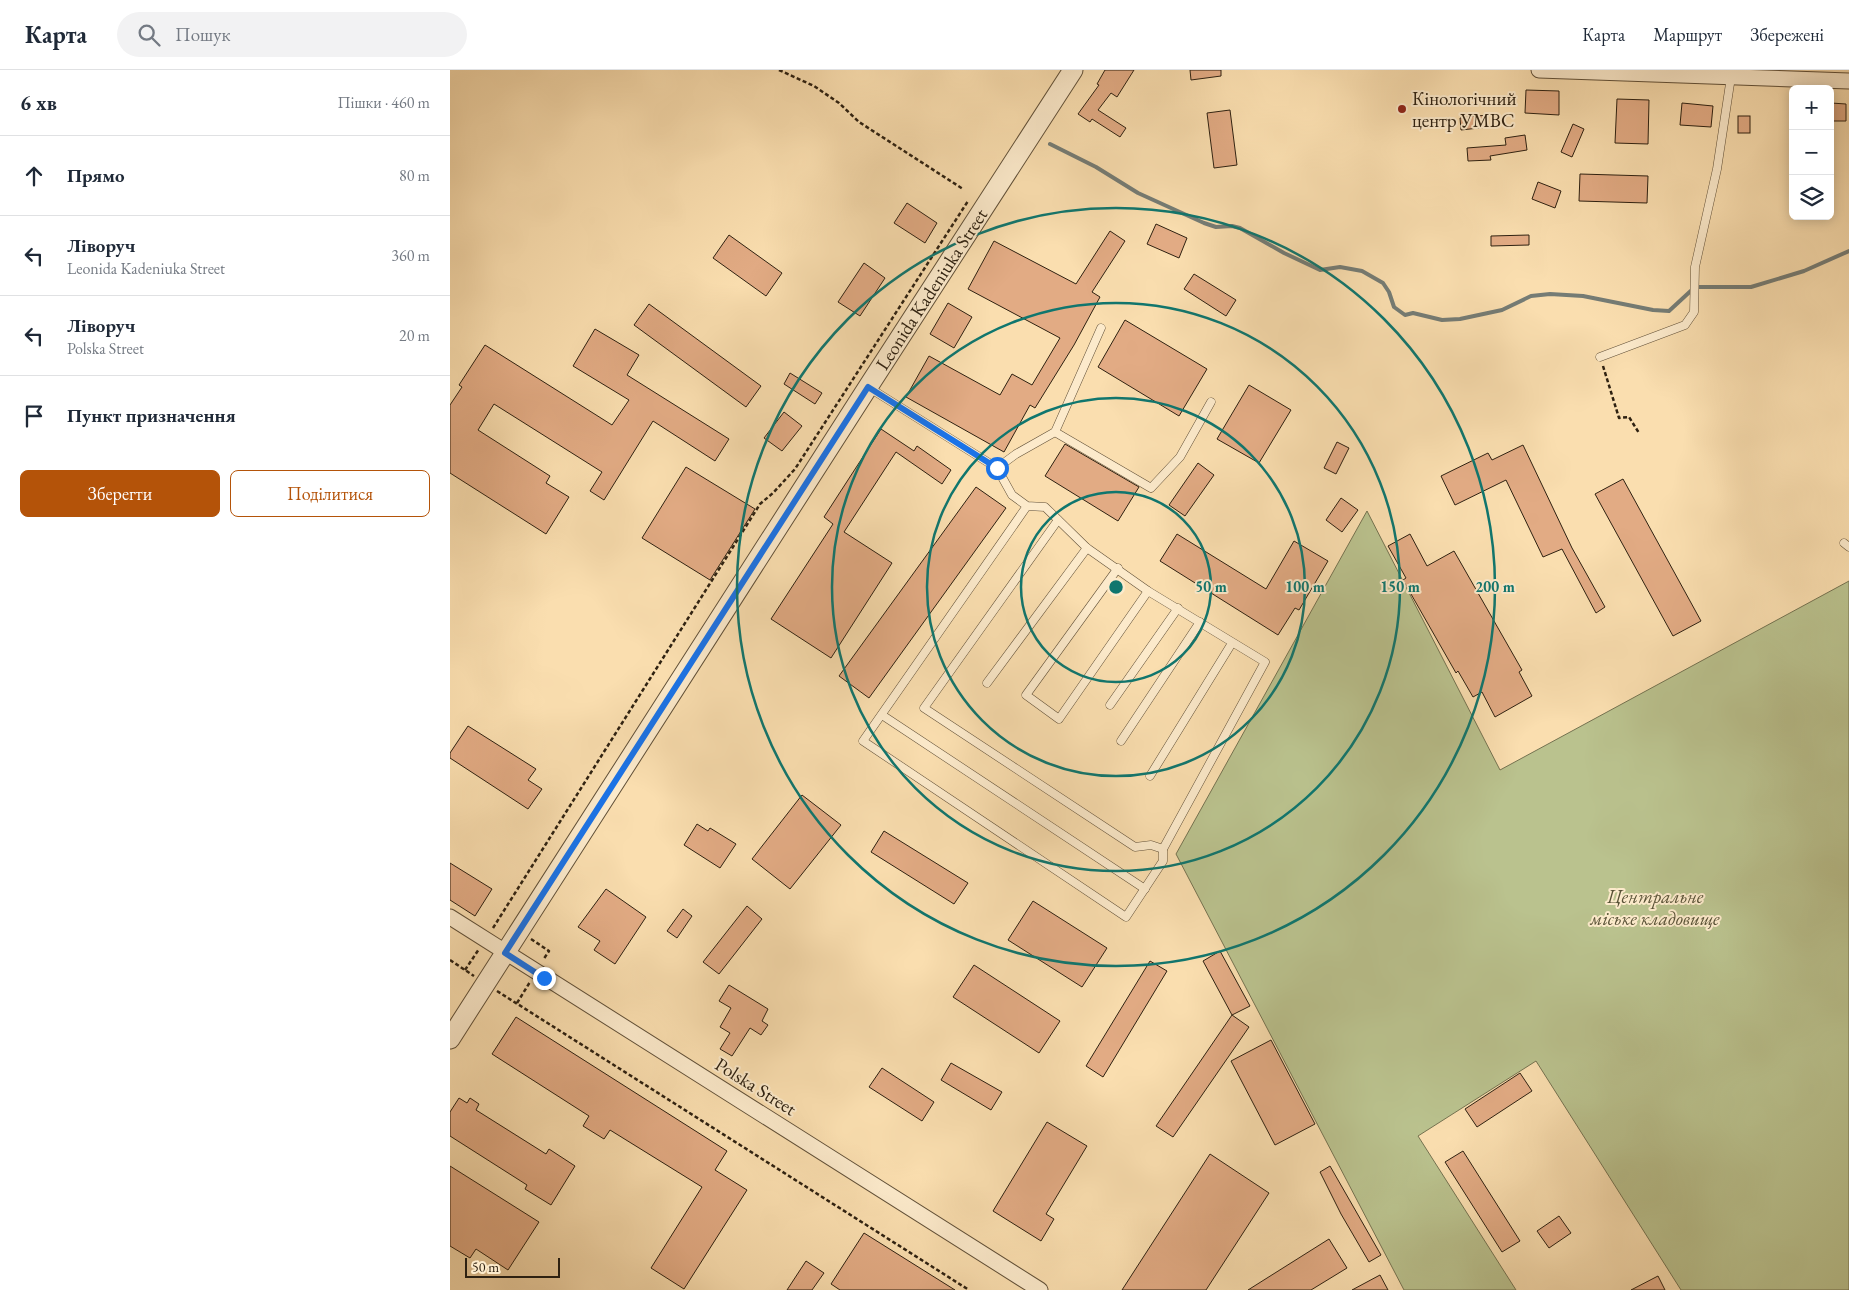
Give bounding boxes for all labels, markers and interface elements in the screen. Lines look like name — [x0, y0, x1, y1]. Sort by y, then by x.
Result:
search box — [117, 12, 467, 57]
text: Карта — [25, 19, 87, 50]
icon: search — [135, 21, 163, 49]
text: Пошук — [175, 22, 231, 47]
text: Карта — [1582, 23, 1625, 46]
text: Маршрут — [1653, 23, 1722, 46]
text: Збережені — [1750, 23, 1824, 46]
map controls — [1789, 85, 1834, 220]
button: + — [1789, 85, 1834, 130]
place label: Кінологічний центр УМВС — [1412, 86, 1516, 133]
text: 6 хв — [20, 89, 57, 116]
text: Пішки · 460 m — [337, 92, 430, 113]
marker: Кінологічний центр УМВС — [1396, 103, 1408, 115]
button: − — [1789, 130, 1834, 175]
icon: ahead — [20, 162, 48, 190]
text: Прямо — [67, 163, 125, 188]
text: 80 m — [399, 165, 430, 186]
button: layers — [1789, 175, 1834, 220]
street label: Leonida Kadeniuka Street — [870, 204, 993, 375]
text: Ліворуч — [67, 233, 135, 258]
icon: left — [20, 242, 48, 270]
text: 360 m — [391, 245, 430, 266]
text: Leonida Kadeniuka Street — [67, 258, 225, 279]
text: Ліворуч — [67, 313, 135, 338]
icon: left — [20, 322, 48, 350]
text: 20 m — [399, 325, 430, 346]
text: Polska Street — [67, 338, 144, 359]
icon: arrive — [20, 402, 48, 430]
text: Пункт призначення — [67, 403, 236, 428]
route start — [986, 457, 1009, 480]
button: Зберегти — [20, 470, 220, 517]
button: Поділитися — [230, 470, 430, 517]
text: 50 m — [1195, 577, 1227, 596]
text: 100 m — [1285, 577, 1325, 596]
text: 150 m — [1380, 577, 1420, 596]
text: 200 m — [1475, 577, 1515, 596]
centre of rings — [1107, 578, 1125, 596]
park label: Центральне міське кладовище — [1590, 884, 1720, 931]
route end — [533, 967, 556, 990]
street label: Polska Street — [710, 1052, 801, 1121]
scale bar — [465, 1255, 560, 1278]
text: 50 m — [472, 1258, 499, 1276]

